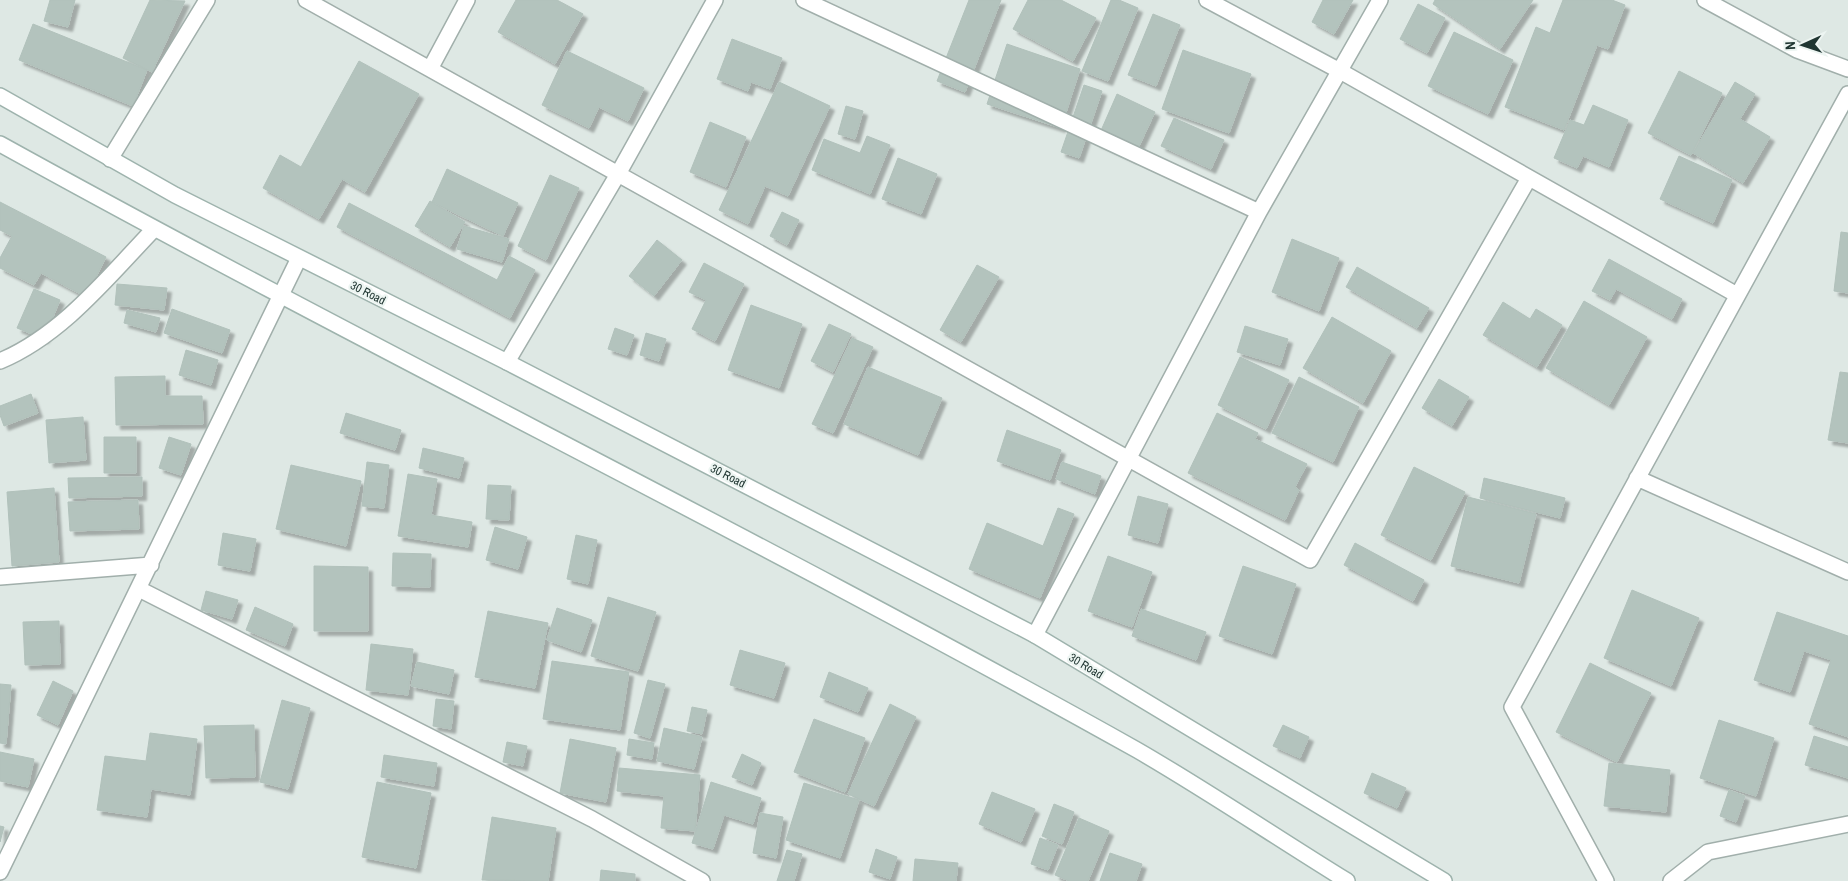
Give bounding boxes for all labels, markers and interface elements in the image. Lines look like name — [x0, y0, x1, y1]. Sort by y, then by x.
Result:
north arrow — [1778, 20, 1828, 70]
text: N — [1781, 41, 1799, 50]
street label: 30 Road — [348, 277, 388, 309]
street label: 30 Road — [708, 460, 748, 492]
street label: 30 Road — [1066, 650, 1106, 682]

